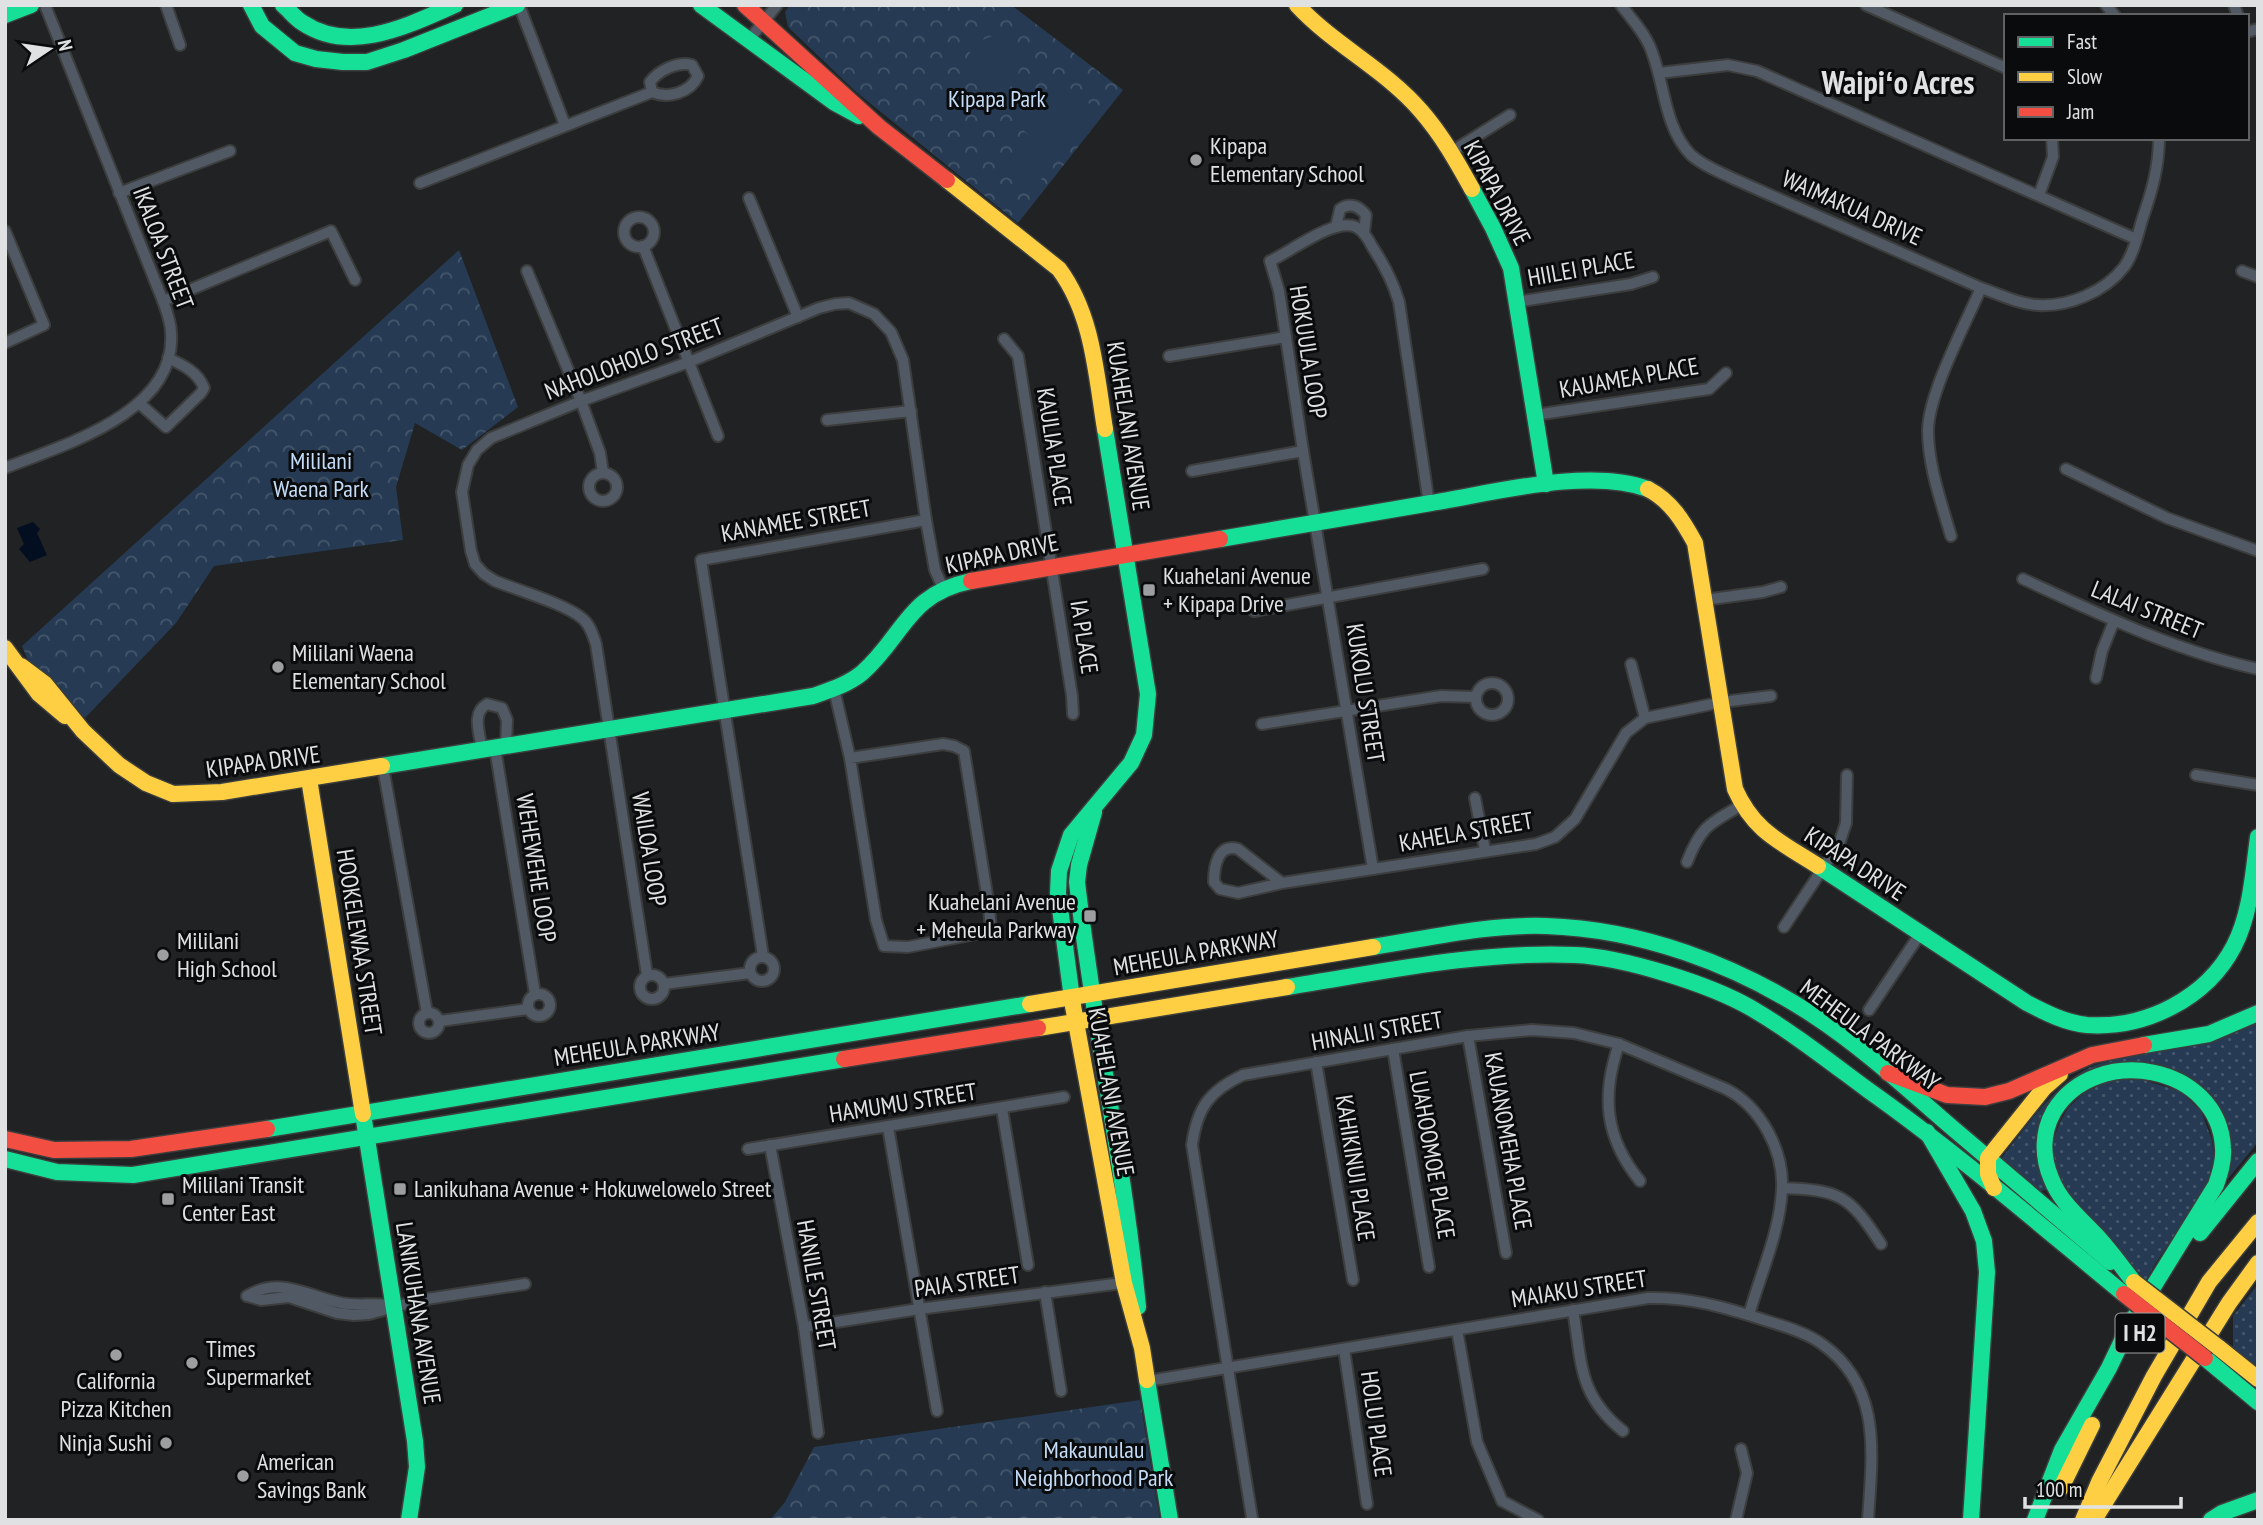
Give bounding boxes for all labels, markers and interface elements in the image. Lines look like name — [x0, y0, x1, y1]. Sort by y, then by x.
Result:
north arrow — [14, 14, 84, 84]
legend — [2004, 14, 2249, 140]
text: Fast — [2067, 28, 2097, 55]
text: N — [53, 37, 78, 53]
district label: Waipiʻo Acres — [1820, 61, 1975, 103]
text: Slow — [2067, 63, 2103, 90]
park label: Kipapa Park — [948, 83, 1047, 114]
text: Jam — [2066, 98, 2094, 125]
place label: Kipapa Elementary School — [1210, 130, 1364, 189]
street label: KIPAPA DRIVE — [1457, 135, 1538, 251]
marker: Kipapa Elementary School — [1188, 152, 1204, 168]
street label: WAIMAKUA DRIVE — [1777, 163, 1927, 252]
street label: IKALOA STREET — [126, 182, 201, 314]
street label: HIILEI PLACE — [1525, 244, 1637, 293]
street label: HOKUULA LOOP — [1283, 283, 1334, 421]
street label: NAHOLOHOLO STREET — [540, 310, 728, 407]
street label: KUAHELANI AVENUE — [1100, 339, 1157, 513]
street label: KAUAMEA PLACE — [1557, 350, 1701, 405]
street label: KAULIA PLACE — [1030, 386, 1079, 508]
park label: Mililani Waena Park — [273, 445, 370, 504]
street label: KANAMEE STREET — [719, 492, 874, 549]
street label: KIPAPA DRIVE — [943, 526, 1061, 581]
place label: Kuahelani Avenue + Kipapa Drive — [1163, 560, 1311, 619]
street label: LALAI STREET — [2087, 573, 2208, 646]
marker: Kuahelani Avenue + Kipapa Drive — [1141, 582, 1157, 598]
street label: IA PLACE — [1063, 598, 1106, 676]
street label: KUKOLU STREET — [1339, 621, 1392, 765]
place label: Mililani Waena Elementary School — [292, 637, 446, 696]
marker: Mililani Waena Elementary School — [270, 659, 286, 675]
street label: KIPAPA DRIVE — [204, 738, 322, 785]
street label: WAILOA LOOP — [625, 790, 674, 908]
street label: WEHEWEHE LOOP — [509, 791, 564, 945]
street label: KAHELA STREET — [1397, 804, 1536, 859]
street label: KIPAPA DRIVE — [1799, 819, 1912, 908]
street label: HOOKELEWAA STREET — [329, 847, 390, 1037]
place label: Kuahelani Avenue + Meheula Parkway — [916, 886, 1076, 945]
marker: Kuahelani Avenue + Meheula Parkway — [1082, 908, 1098, 924]
street label: MEHEULA PARKWAY — [1111, 923, 1281, 982]
place label: Mililani High School — [177, 925, 277, 984]
marker: Mililani High School — [155, 947, 171, 963]
street label: MEHEULA PARKWAY — [1794, 972, 1947, 1097]
street label: HINALII STREET — [1309, 1004, 1445, 1057]
street label: KUAHELANI AVENUE — [1081, 1005, 1142, 1179]
street label: MEHEULA PARKWAY — [552, 1016, 722, 1073]
street label: KAUANOMEHA PLACE — [1478, 1050, 1539, 1232]
street label: LUAHOOMOE PLACE — [1402, 1069, 1463, 1241]
street label: HAMUMU STREET — [827, 1076, 979, 1129]
street label: KAHIKINUI PLACE — [1329, 1093, 1382, 1243]
place label: Mililani Transit Center East — [182, 1169, 304, 1228]
place label: Lanikuhana Avenue + Hokuwelowelo Street — [414, 1173, 772, 1204]
marker: Lanikuhana Avenue + Hokuwelowelo Street — [392, 1181, 408, 1197]
marker: Mililani Transit Center East — [160, 1191, 176, 1207]
street label: HANILE STREET — [790, 1217, 843, 1353]
street label: LANIKUHANA AVENUE — [389, 1220, 448, 1406]
street label: PAIA STREET — [912, 1259, 1022, 1304]
street label: MAIAKU STREET — [1509, 1262, 1649, 1315]
road number: I H2 — [2116, 1314, 2164, 1352]
place label: Times Supermarket — [206, 1333, 311, 1392]
marker: California Pizza Kitchen — [108, 1347, 124, 1363]
marker: Times Supermarket — [184, 1355, 200, 1371]
place label: California Pizza Kitchen — [61, 1365, 172, 1424]
street label: HOLU PLACE — [1354, 1369, 1399, 1479]
place label: Ninja Sushi — [59, 1427, 152, 1458]
park label: Makaunulau Neighborhood Park — [1015, 1434, 1174, 1493]
marker: Ninja Sushi — [158, 1435, 174, 1451]
place label: American Savings Bank — [257, 1446, 367, 1505]
scale bar — [2025, 1466, 2181, 1510]
marker: American Savings Bank — [235, 1468, 251, 1484]
text: 100 m — [2036, 1476, 2082, 1503]

